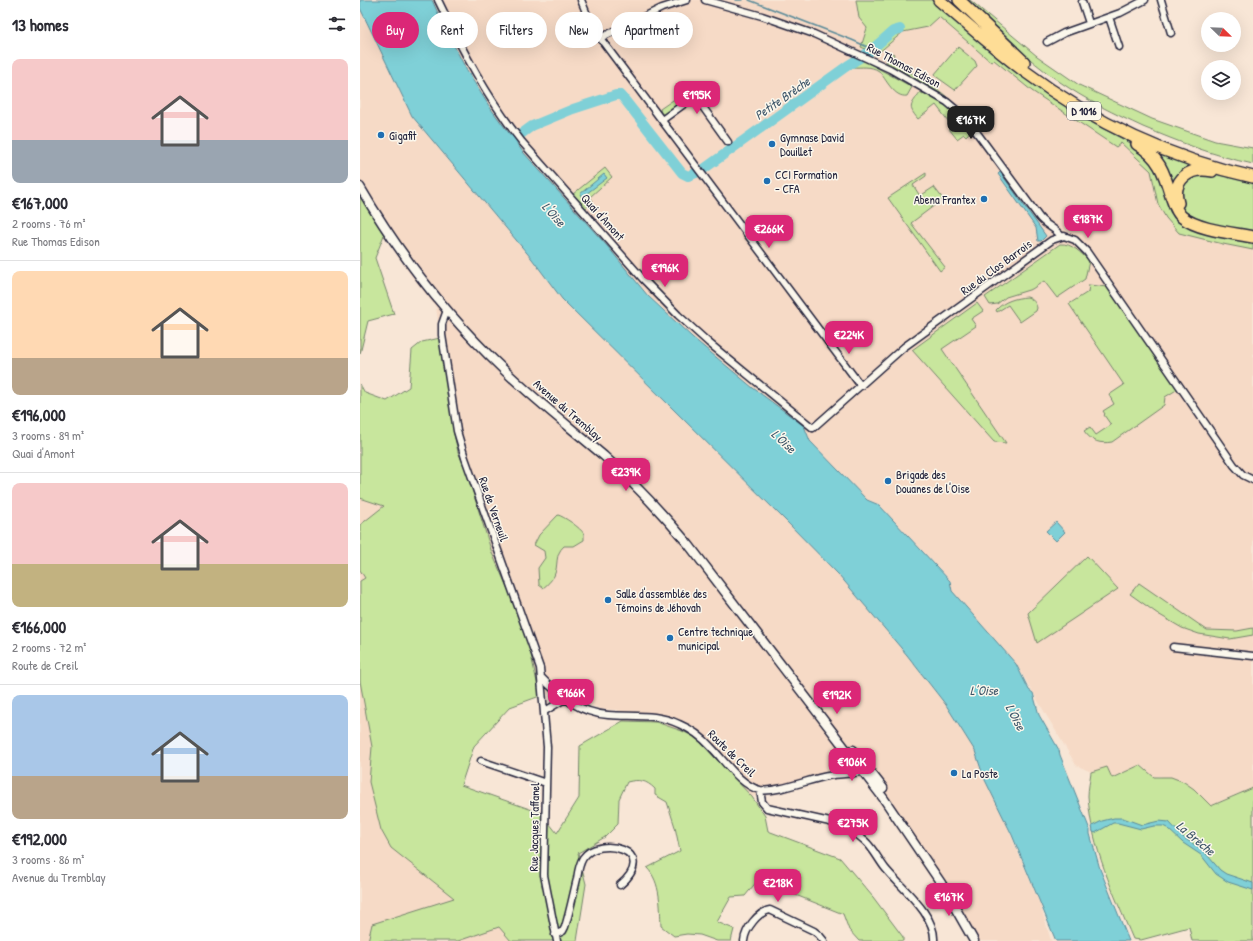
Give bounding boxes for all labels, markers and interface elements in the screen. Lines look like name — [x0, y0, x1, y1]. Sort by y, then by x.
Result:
chip: Buy — [372, 12, 419, 48]
chip: Rent — [427, 12, 478, 48]
chip: Filters — [486, 12, 547, 48]
chip: New — [555, 12, 603, 48]
chip: Apartment — [611, 12, 693, 48]
north arrow — [1201, 12, 1241, 52]
map controls — [1201, 12, 1241, 100]
text: 13 homes — [12, 13, 69, 36]
icon: filters — [326, 13, 348, 35]
street label: Rue Thomas Edison — [864, 38, 944, 92]
button: layers — [1201, 60, 1241, 100]
water label: Petite Brèche — [751, 72, 814, 124]
pin: €195K — [669, 81, 725, 115]
icon: home — [144, 85, 216, 157]
text: €195K — [683, 85, 711, 103]
road number: D 1016 — [1067, 102, 1101, 120]
pin: €167K — [943, 106, 999, 140]
text: €167K — [956, 110, 986, 128]
place label: Gigafit — [389, 127, 417, 144]
place label: Gymnase David Douillet — [780, 129, 844, 160]
marker: Gigafit — [376, 130, 386, 140]
marker: Gymnase David Douillet — [767, 139, 777, 149]
place label: CCI Formation - CFA — [775, 166, 838, 197]
marker: CCI Formation - CFA — [762, 176, 772, 186]
street label: Quai d'Amont — [577, 190, 629, 245]
text: €167,000 — [12, 191, 68, 214]
place label: Abena Frantex — [914, 191, 976, 208]
marker: Abena Frantex — [979, 194, 989, 204]
water label: L'Oise — [538, 198, 570, 231]
pin: €187K — [1060, 205, 1116, 239]
text: €187K — [1073, 209, 1103, 227]
text: 2 rooms · 76 m² — [12, 214, 85, 232]
pin: €266K — [741, 215, 797, 249]
text: €266K — [754, 219, 784, 237]
text: Rue Thomas Edison — [12, 232, 100, 250]
street label: Rue du Clos Barrois — [957, 235, 1035, 299]
pin: €196K — [637, 254, 693, 288]
text: €196K — [651, 258, 679, 276]
icon: home — [144, 297, 216, 369]
pin: €224K — [821, 321, 877, 355]
text: €224K — [834, 325, 864, 343]
street label: Avenue du Tremblay — [530, 375, 606, 445]
text: €196,000 — [12, 403, 66, 426]
water label: L'Oise — [768, 425, 801, 457]
text: 3 rooms · 89 m² — [12, 426, 84, 444]
text: Quai d'Amont — [12, 444, 75, 462]
pin: €239K — [598, 458, 654, 492]
text: €239K — [611, 462, 641, 480]
place label: Brigade des Douanes de l'Oise — [896, 466, 970, 497]
street label: Rue de Verneuil — [475, 475, 513, 544]
marker: Brigade des Douanes de l'Oise — [883, 476, 893, 486]
icon: home — [144, 509, 216, 581]
place label: Salle d'assemblée des Témoins de Jéhovah — [616, 585, 707, 616]
marker: Salle d'assemblée des Témoins de Jéhovah — [603, 595, 613, 605]
text: €166,000 — [12, 615, 66, 638]
place label: Centre technique municipal — [678, 623, 753, 654]
marker: Centre technique municipal — [665, 633, 675, 643]
text: 2 rooms · 72 m² — [12, 638, 86, 656]
text: Route de Creil — [12, 656, 78, 674]
pin: €166K — [543, 679, 599, 713]
pin: €192K — [809, 681, 865, 715]
water label: L’Oise — [970, 681, 999, 699]
text: €166K — [557, 683, 585, 701]
text: €192K — [823, 685, 851, 703]
water label: L'Oise — [1002, 701, 1031, 734]
icon: home — [144, 721, 216, 793]
street label: Route de Creil — [704, 726, 760, 781]
pin: €106K — [824, 748, 880, 782]
text: €106K — [838, 752, 866, 770]
place label: La Poste — [962, 765, 998, 782]
marker: La Poste — [949, 768, 959, 778]
street label: Rue Jacques Taffanel — [525, 782, 543, 872]
pin: €275K — [825, 809, 881, 843]
text: €275K — [837, 813, 869, 831]
water label: La Brèche — [1173, 817, 1220, 860]
text: €192,000 — [12, 827, 67, 850]
text: 3 rooms · 86 m² — [12, 850, 84, 868]
text: Avenue du Tremblay — [12, 868, 106, 886]
pin: €218K — [750, 869, 806, 903]
text: €218K — [763, 873, 793, 891]
pin: €167K — [921, 883, 977, 917]
text: €167K — [934, 887, 964, 905]

